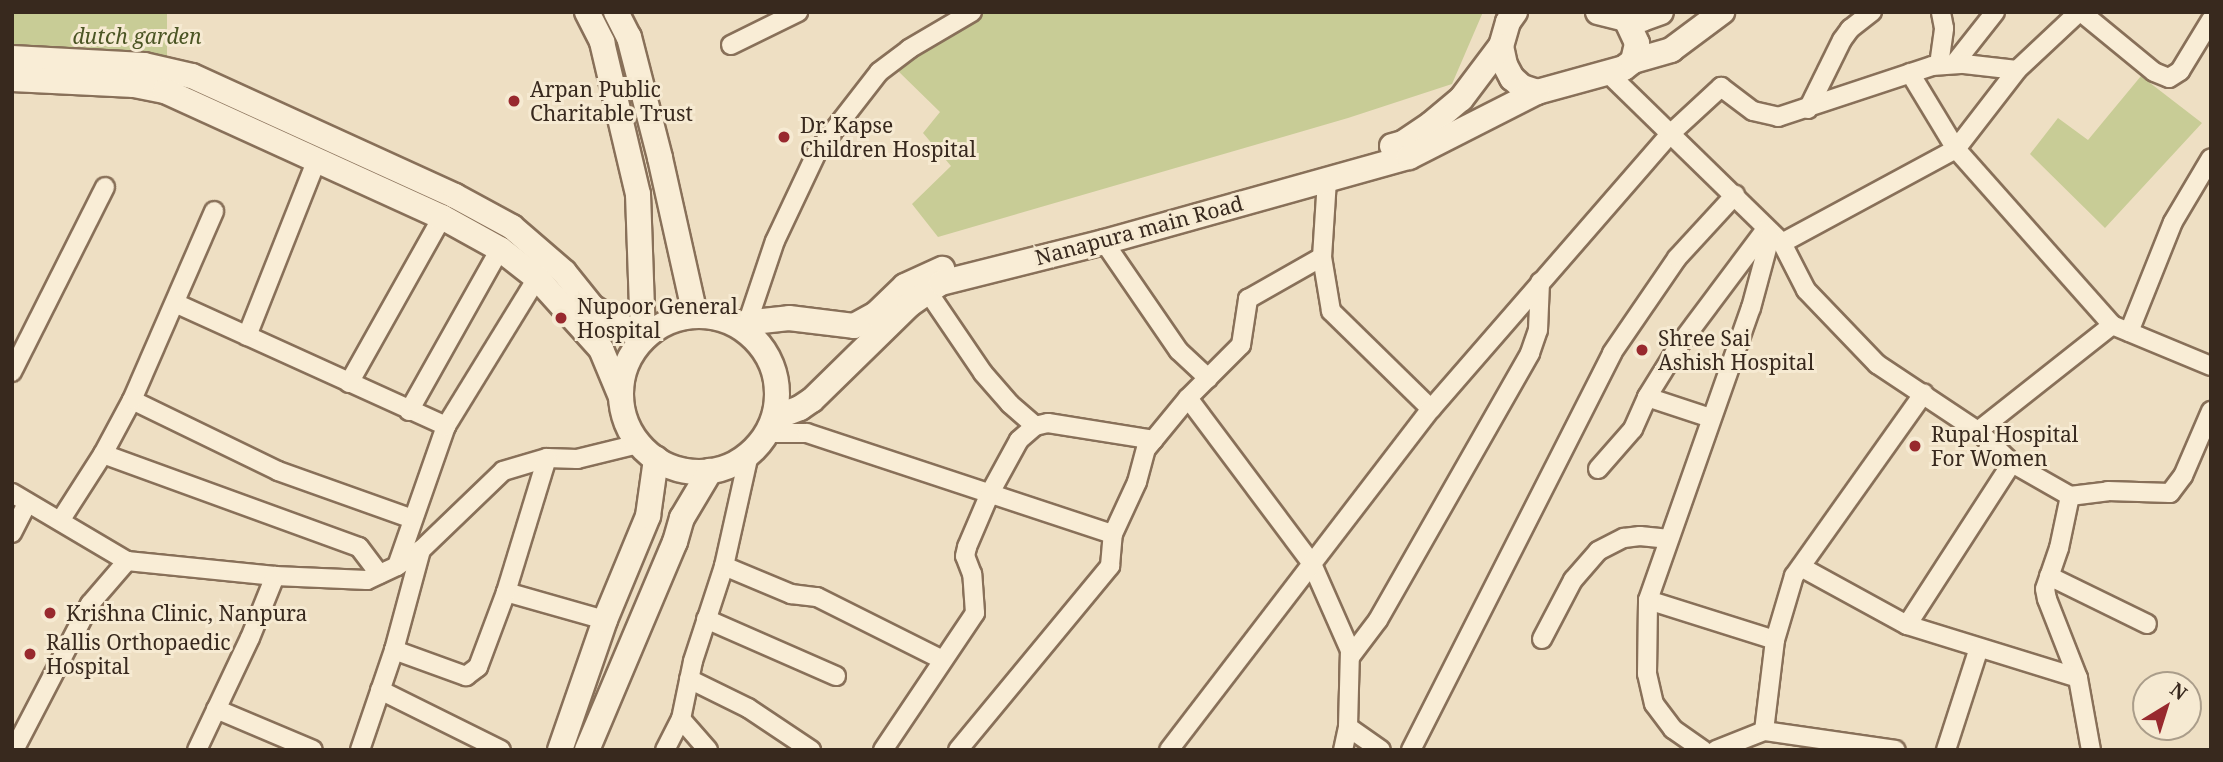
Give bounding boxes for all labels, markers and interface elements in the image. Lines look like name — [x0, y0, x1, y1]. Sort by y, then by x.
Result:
park label: dutch garden — [72, 23, 202, 49]
place label: Arpan Public Charitable Trust — [530, 76, 693, 126]
marker: Arpan Public Charitable Trust — [504, 91, 524, 111]
place label: Dr. Kapse Children Hospital — [800, 112, 976, 162]
marker: Dr. Kapse Children Hospital — [774, 127, 794, 147]
street label: Nanapura main Road — [1032, 190, 1246, 270]
place label: Nupoor General Hospital — [577, 293, 738, 343]
marker: Nupoor General Hospital — [551, 308, 571, 328]
place label: Shree Sai Ashish Hospital — [1658, 325, 1814, 375]
marker: Shree Sai Ashish Hospital — [1632, 340, 1652, 360]
place label: Rupal Hospital For Women — [1931, 421, 2078, 471]
marker: Rupal Hospital For Women — [1905, 436, 1925, 456]
place label: Krishna Clinic, Nanpura — [66, 600, 307, 626]
marker: Krishna Clinic, Nanpura — [40, 603, 60, 623]
place label: Rallis Orthopaedic Hospital — [46, 629, 230, 679]
marker: Rallis Orthopaedic Hospital — [20, 644, 40, 664]
north arrow — [2132, 671, 2202, 741]
text: N — [2165, 676, 2193, 706]

